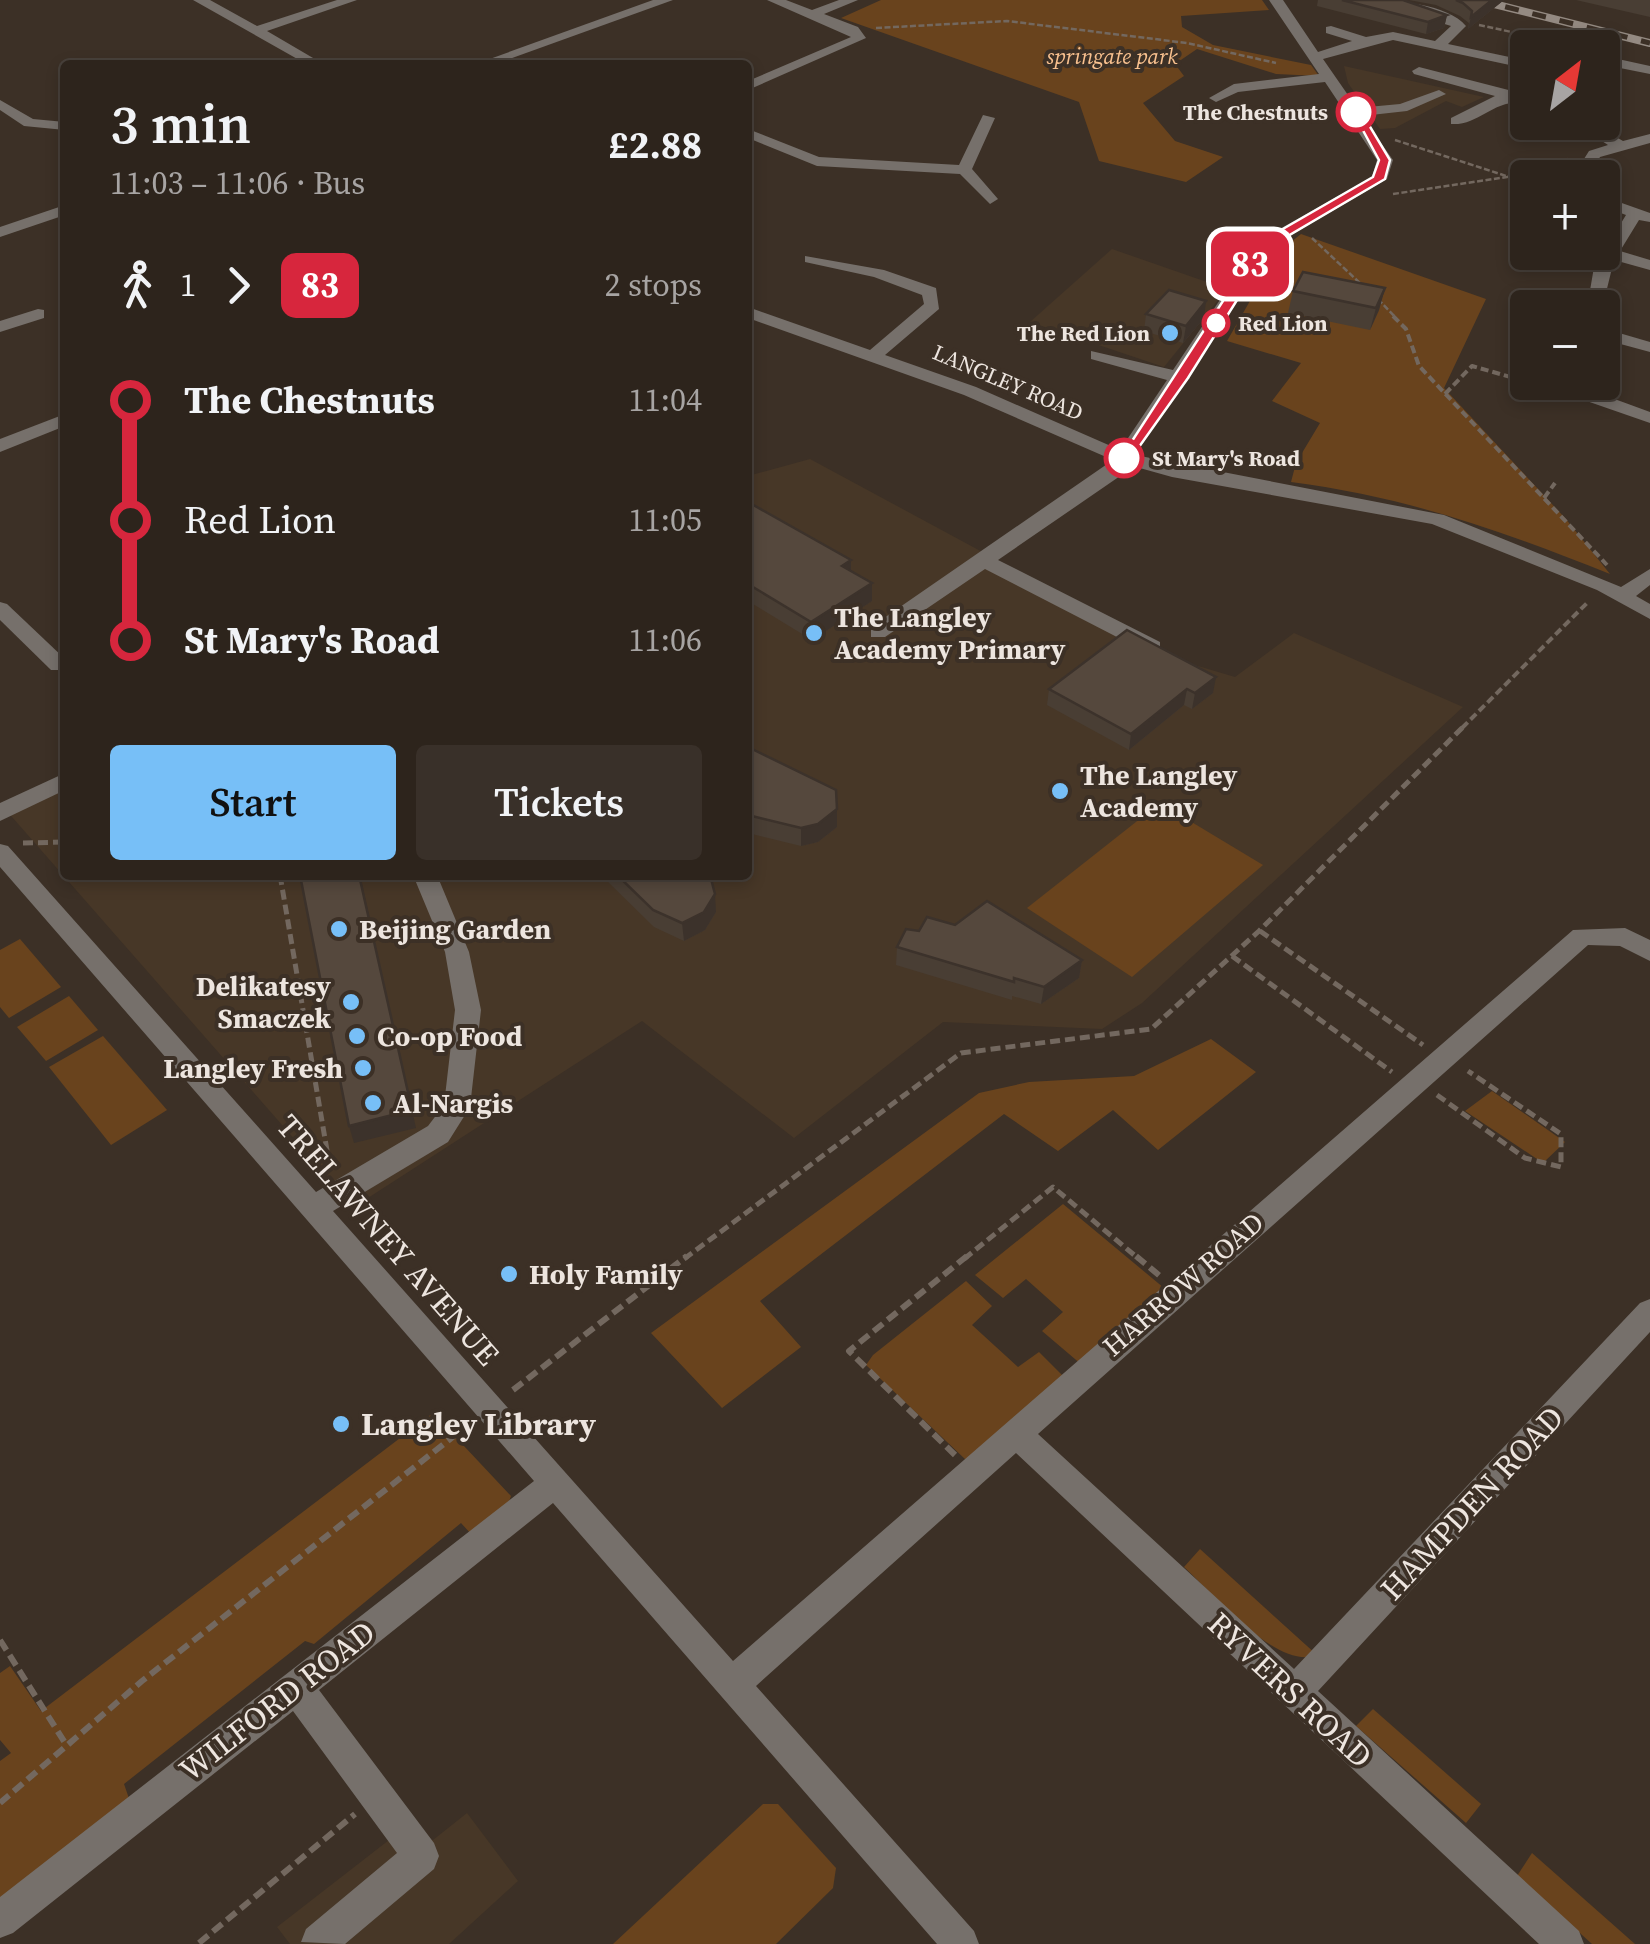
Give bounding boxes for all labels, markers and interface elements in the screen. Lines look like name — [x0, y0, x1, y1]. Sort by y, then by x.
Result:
north arrow — [1510, 30, 1620, 140]
map controls — [1510, 30, 1620, 400]
park label: springate park — [1046, 41, 1178, 71]
text: 3 min — [110, 86, 251, 161]
marker: The Chestnuts — [1337, 93, 1375, 131]
place label: The Chestnuts — [1183, 97, 1328, 127]
text: £2.88 — [608, 119, 702, 171]
button: + — [1510, 160, 1620, 270]
text: 11:03 – 11:06 · Bus — [110, 161, 365, 205]
line badge: 83 — [1205, 232, 1295, 296]
text: 83 — [1231, 240, 1269, 288]
icon: walk — [110, 258, 165, 313]
icon: forward — [211, 258, 266, 313]
text: 83 — [301, 261, 339, 309]
text: 1 — [180, 263, 196, 307]
text: 2 stops — [604, 263, 702, 307]
button: − — [1510, 290, 1620, 400]
place label: Red Lion — [1238, 308, 1328, 338]
marker: Red Lion — [1203, 310, 1229, 336]
place label: The Red Lion — [1017, 318, 1150, 348]
marker: The Red Lion — [1159, 322, 1181, 344]
street label: LANGLEY ROAD — [928, 337, 1088, 427]
text: The Chestnuts — [184, 374, 435, 426]
text: 11:04 — [628, 378, 702, 422]
marker: St Mary's Road — [1105, 439, 1143, 477]
place label: St Mary's Road — [1152, 443, 1300, 473]
text: Red Lion — [184, 494, 336, 546]
text: 11:05 — [628, 498, 702, 542]
place label: The Langley Academy Primary — [834, 598, 1066, 668]
text: St Mary's Road — [184, 614, 440, 666]
text: 11:06 — [628, 618, 702, 662]
marker: The Langley Academy Primary — [803, 622, 825, 644]
button: Start — [110, 745, 396, 860]
button: Tickets — [416, 745, 702, 860]
place label: The Langley Academy — [1080, 756, 1237, 826]
marker: The Langley Academy — [1049, 780, 1071, 802]
place label: Beijing Garden — [359, 910, 551, 948]
marker: Beijing Garden — [328, 918, 350, 940]
place label: Delikatesy Smaczek — [196, 967, 331, 1037]
marker: Delikatesy Smaczek — [340, 991, 362, 1013]
place label: Co-op Food — [377, 1017, 523, 1055]
marker: Co-op Food — [346, 1025, 368, 1047]
place label: Langley Fresh — [163, 1049, 343, 1087]
marker: Langley Fresh — [352, 1057, 374, 1079]
place label: Al-Nargis — [393, 1084, 514, 1122]
marker: Al-Nargis — [362, 1092, 384, 1114]
street label: TRELAWNEY AVENUE — [267, 1105, 509, 1375]
street label: HARROW ROAD — [1094, 1203, 1272, 1365]
place label: Holy Family — [529, 1255, 683, 1293]
marker: Holy Family — [498, 1263, 520, 1285]
street label: HAMPDEN ROAD — [1370, 1396, 1574, 1610]
place label: Langley Library — [361, 1402, 596, 1446]
marker: Langley Library — [330, 1413, 352, 1435]
street label: RYVERS ROAD — [1198, 1602, 1382, 1778]
street label: WILFORD ROAD — [170, 1611, 384, 1791]

